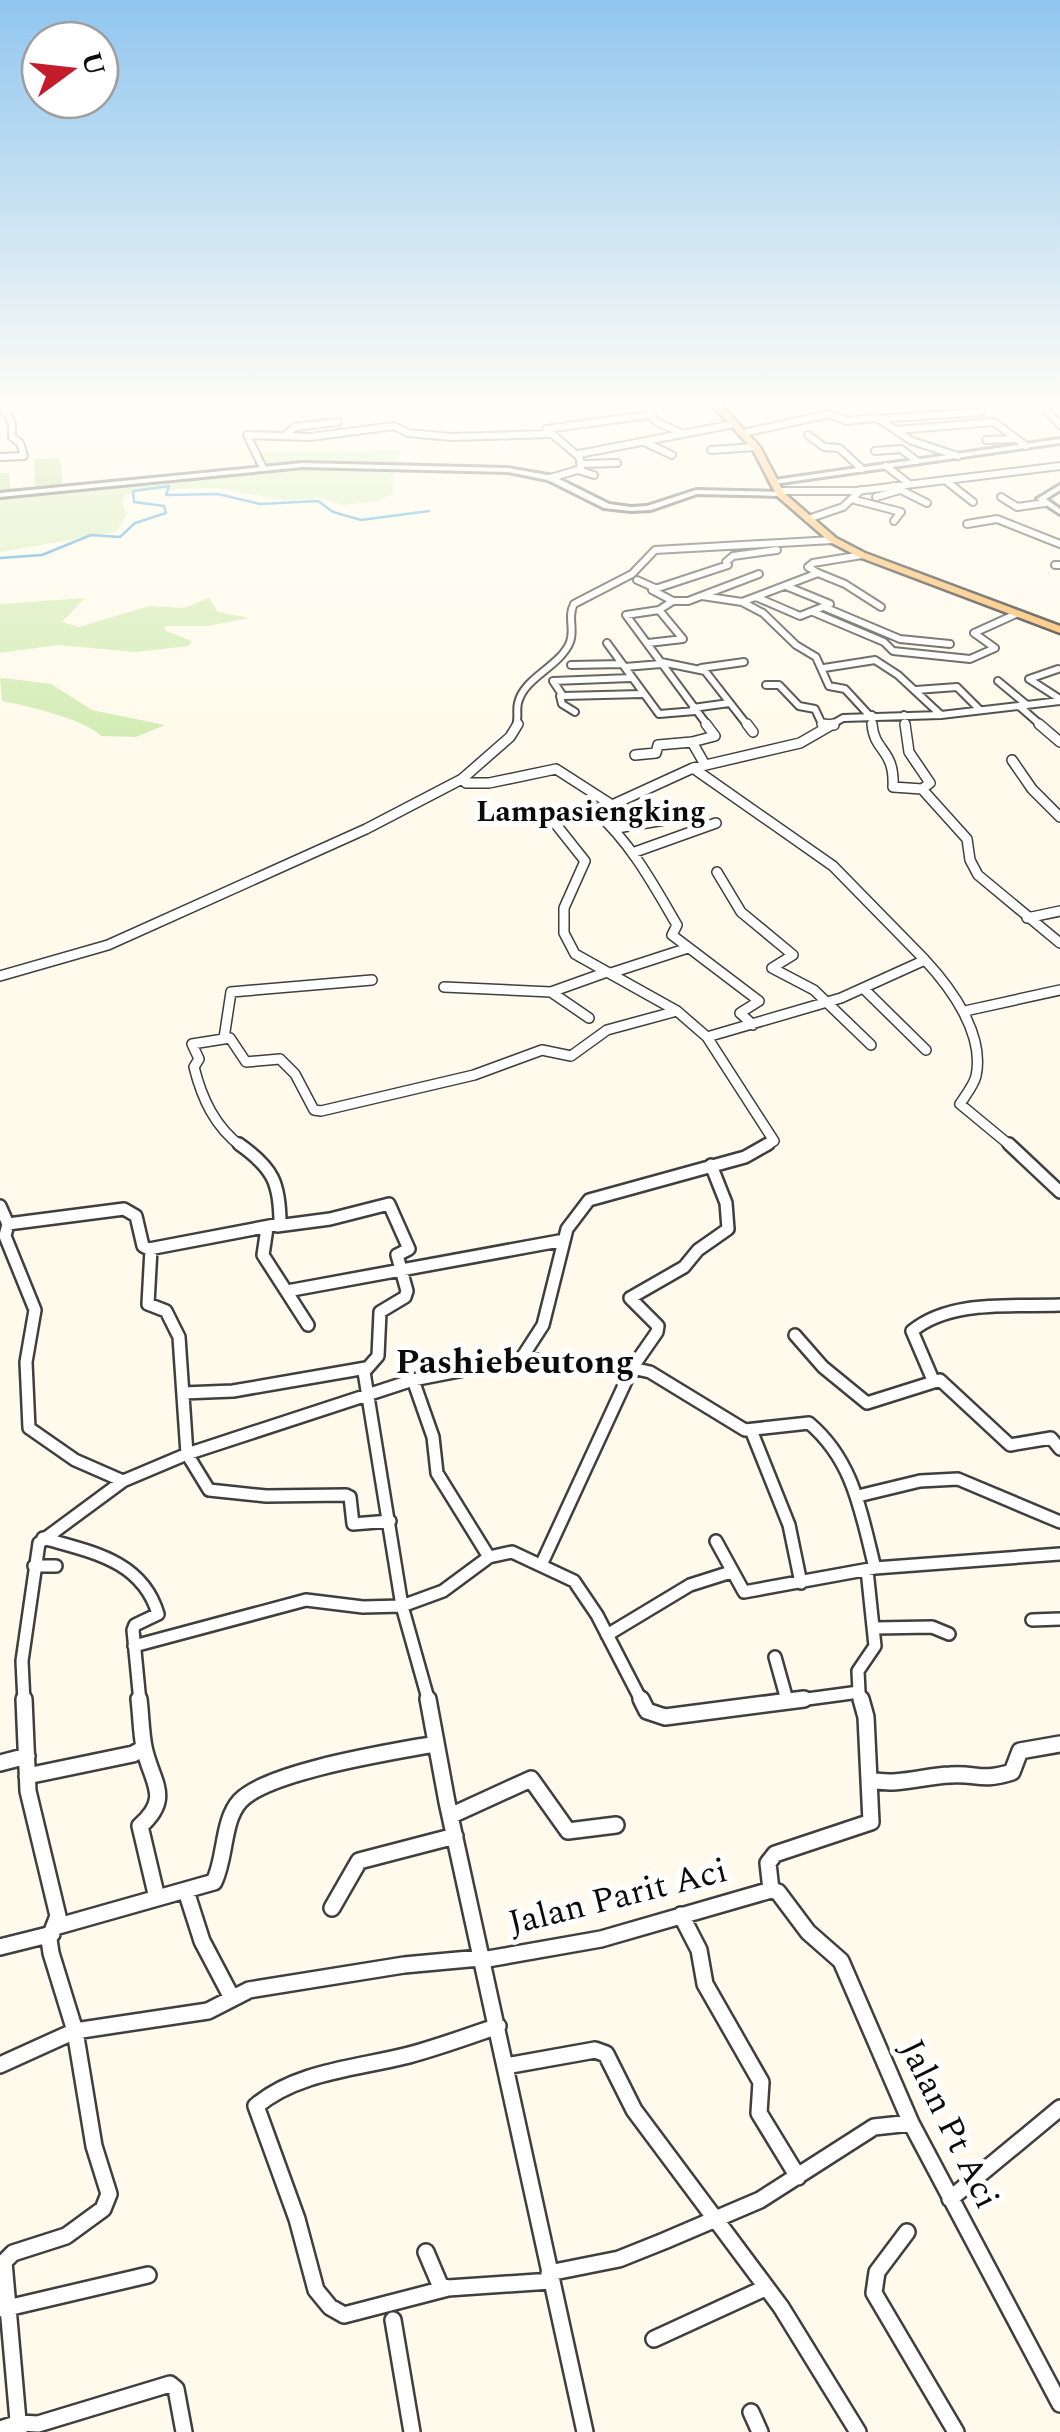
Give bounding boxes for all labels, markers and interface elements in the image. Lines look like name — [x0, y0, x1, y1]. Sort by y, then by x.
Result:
north arrow — [20, 20, 120, 120]
text: U — [69, 47, 117, 81]
district label: Lampasiengking — [476, 789, 706, 835]
district label: Pashiebeutong — [396, 1336, 634, 1389]
street label: Jalan Parit Aci — [503, 1844, 733, 1950]
street label: Jalan Pt Aci — [885, 2030, 1013, 2218]

